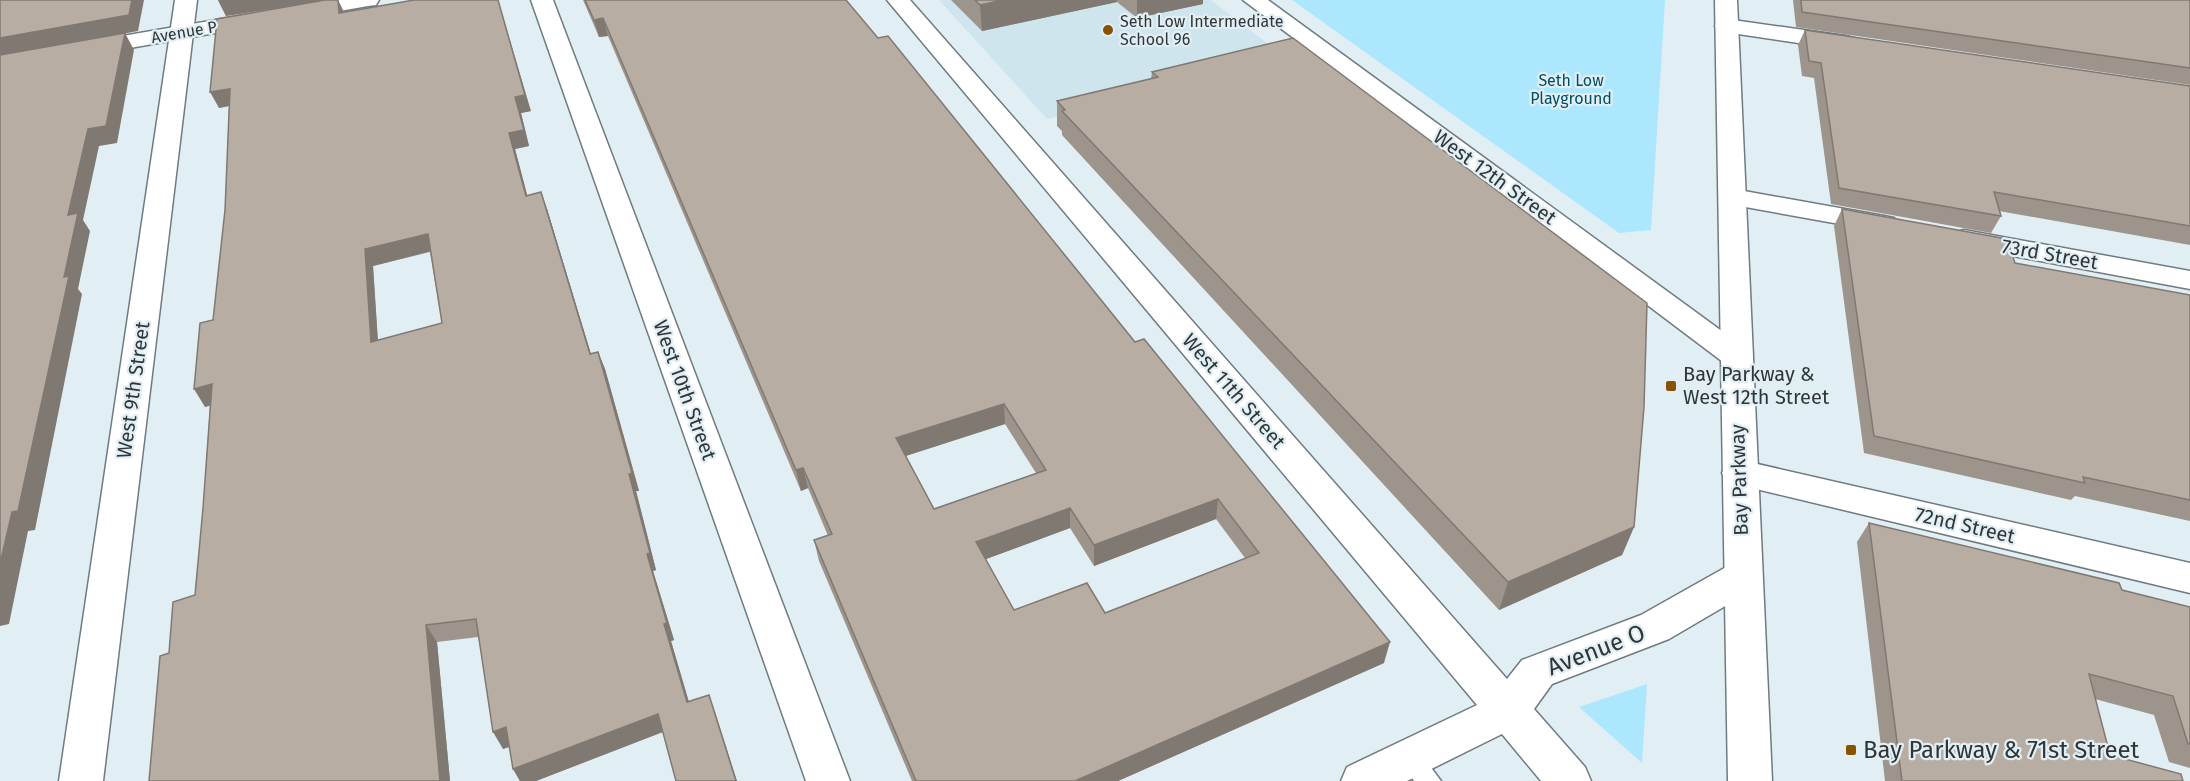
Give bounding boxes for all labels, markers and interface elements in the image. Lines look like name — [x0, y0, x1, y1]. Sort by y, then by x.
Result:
place label: Seth Low Intermediate School 96 — [1120, 12, 1283, 49]
street label: Avenue P — [150, 17, 218, 47]
marker: Seth Low Intermediate School 96 — [1101, 23, 1115, 37]
park label: Seth Low Playground — [1530, 71, 1612, 108]
street label: West 12th Street — [1429, 124, 1562, 230]
street label: 73rd Street — [2000, 234, 2101, 274]
street label: West 10th Street — [649, 317, 722, 464]
street label: West 9th Street — [112, 319, 155, 460]
street label: West 11th Street — [1178, 329, 1291, 454]
place label: Bay Parkway & West 12th Street — [1683, 362, 1830, 409]
marker: Bay Parkway & West 12th Street — [1664, 379, 1678, 393]
street label: Bay Parkway — [1725, 424, 1753, 536]
street label: 72nd Street — [1913, 502, 2018, 548]
street label: Avenue O — [1543, 619, 1649, 681]
place label: Bay Parkway & 71st Street — [1863, 736, 2140, 764]
marker: Bay Parkway & 71st Street — [1844, 743, 1858, 757]

